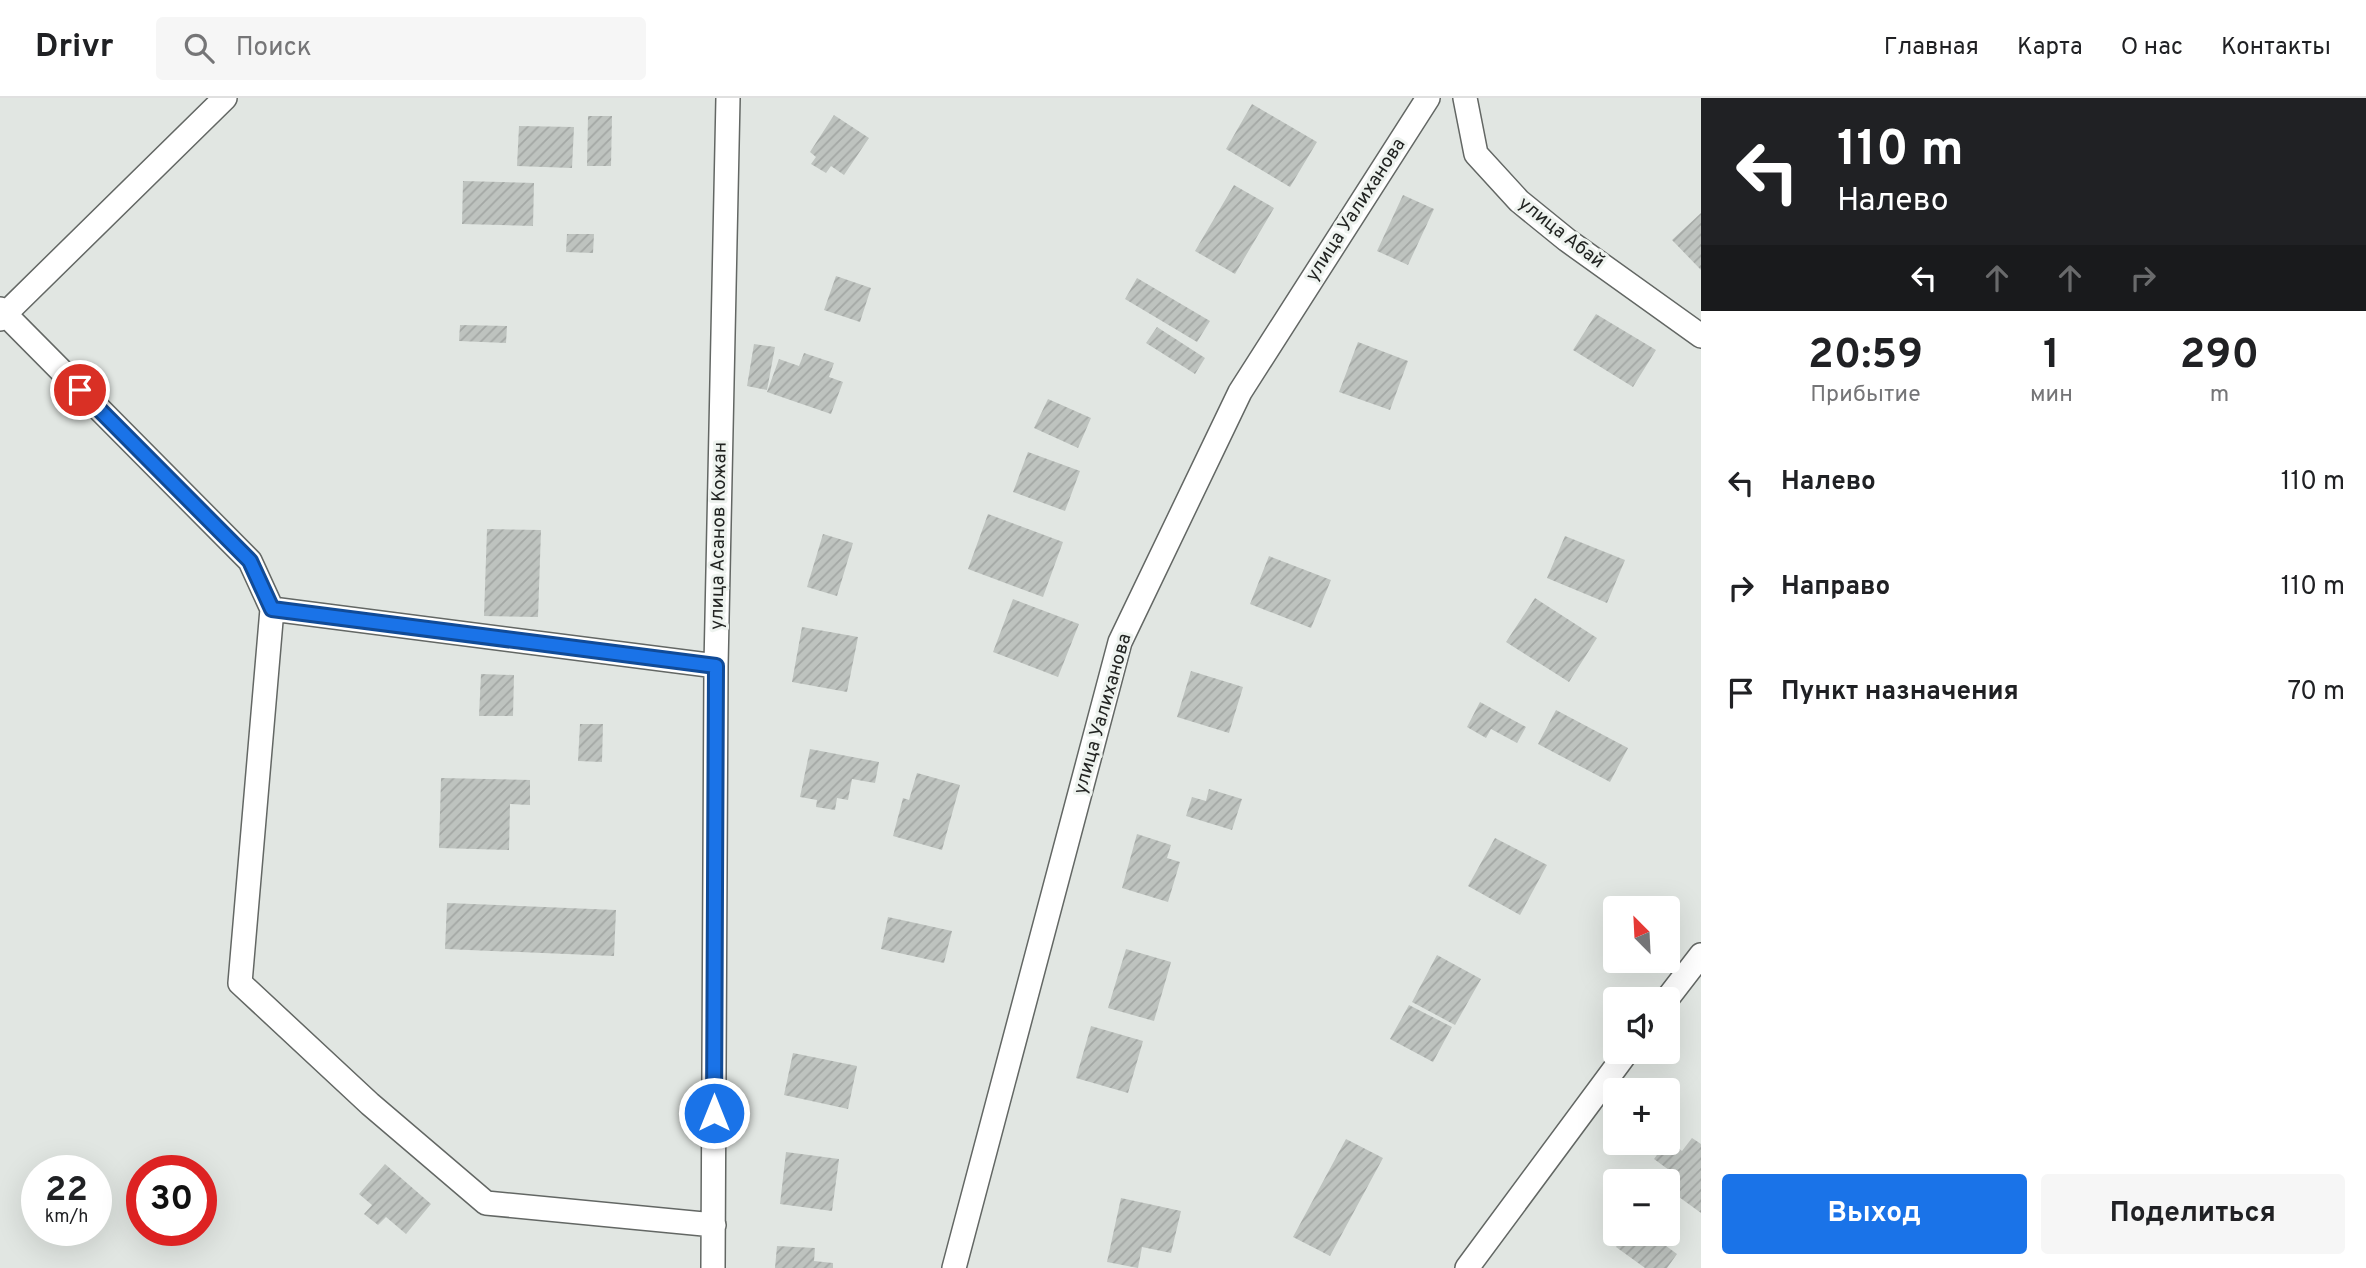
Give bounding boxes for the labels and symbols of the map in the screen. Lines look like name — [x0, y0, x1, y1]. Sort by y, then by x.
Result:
street label: улица Уалиханова — [1301, 134, 1411, 286]
street label: улица Абай — [1513, 192, 1609, 274]
pin — [50, 360, 110, 420]
street label: улица Асанов Кожан — [705, 442, 733, 630]
street label: улица Уалиханова — [1069, 631, 1137, 797]
north arrow — [1603, 896, 1680, 973]
position arrow — [677, 1076, 751, 1150]
speed limit sign: 30 — [126, 1155, 217, 1246]

